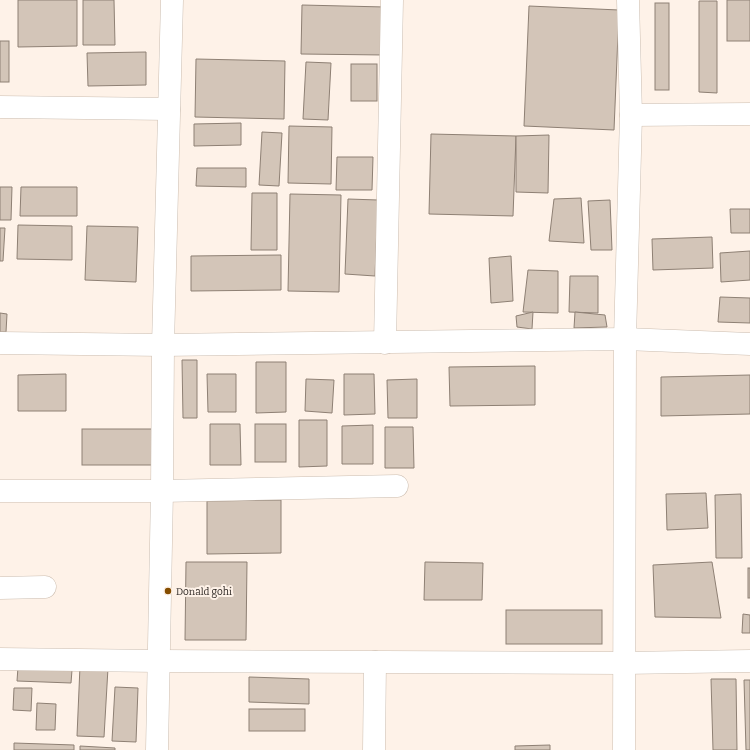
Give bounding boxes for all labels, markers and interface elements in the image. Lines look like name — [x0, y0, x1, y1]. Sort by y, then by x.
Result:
marker: Donald gohi — [163, 586, 173, 596]
place label: Donald gohi — [176, 586, 232, 598]

